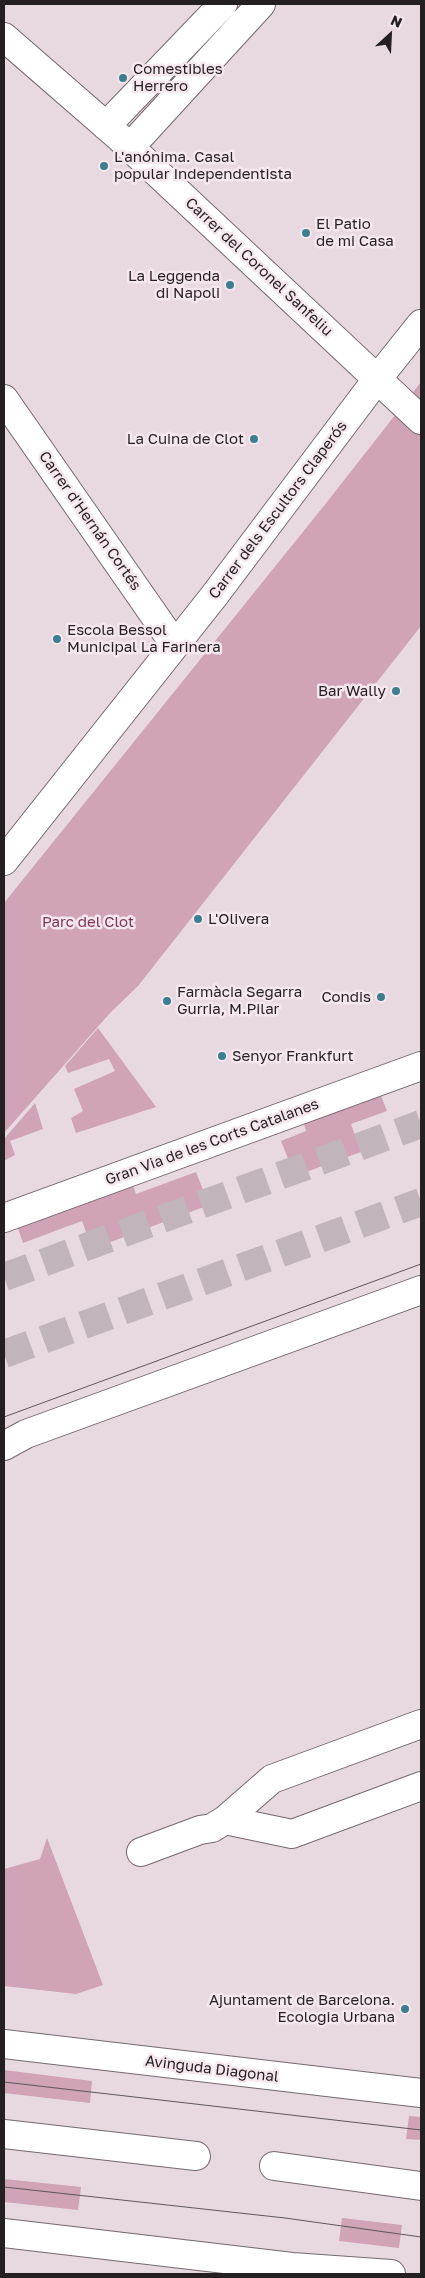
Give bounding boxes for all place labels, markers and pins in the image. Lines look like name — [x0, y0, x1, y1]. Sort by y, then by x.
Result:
place label: Comestibles Herrero — [133, 60, 223, 95]
marker: Comestibles Herrero — [117, 72, 129, 84]
place label: L'anónima. Casal popular Independentista — [114, 148, 292, 183]
marker: L'anónima. Casal popular Independentista — [98, 160, 110, 172]
place label: El Patio de mi Casa — [316, 215, 394, 250]
marker: El Patio de mi Casa — [300, 227, 312, 239]
place label: La Leggenda di Napoli — [128, 267, 220, 302]
marker: La Leggenda di Napoli — [224, 279, 236, 291]
place label: La Cuina de Clot — [127, 430, 244, 448]
marker: La Cuina de Clot — [248, 433, 260, 445]
place label: Escola Bessol Municipal La Farinera — [67, 621, 221, 656]
marker: Escola Bessol Municipal La Farinera — [51, 633, 63, 645]
place label: Bar Wally — [318, 682, 386, 700]
marker: Bar Wally — [390, 685, 402, 697]
place label: L'Olivera — [208, 910, 269, 928]
marker: L'Olivera — [192, 913, 204, 925]
place label: Farmàcia Segarra Gurria, M.Pilar — [177, 983, 302, 1018]
place label: Condis — [321, 988, 371, 1006]
marker: Condis — [375, 991, 387, 1003]
marker: Farmàcia Segarra Gurria, M.Pilar — [161, 995, 173, 1007]
place label: Senyor Frankfurt — [232, 1047, 353, 1065]
marker: Senyor Frankfurt — [216, 1050, 228, 1062]
place label: Ajuntament de Barcelona. Ecologia Urbana — [209, 1991, 395, 2026]
marker: Ajuntament de Barcelona. Ecologia Urbana — [399, 2003, 411, 2015]

